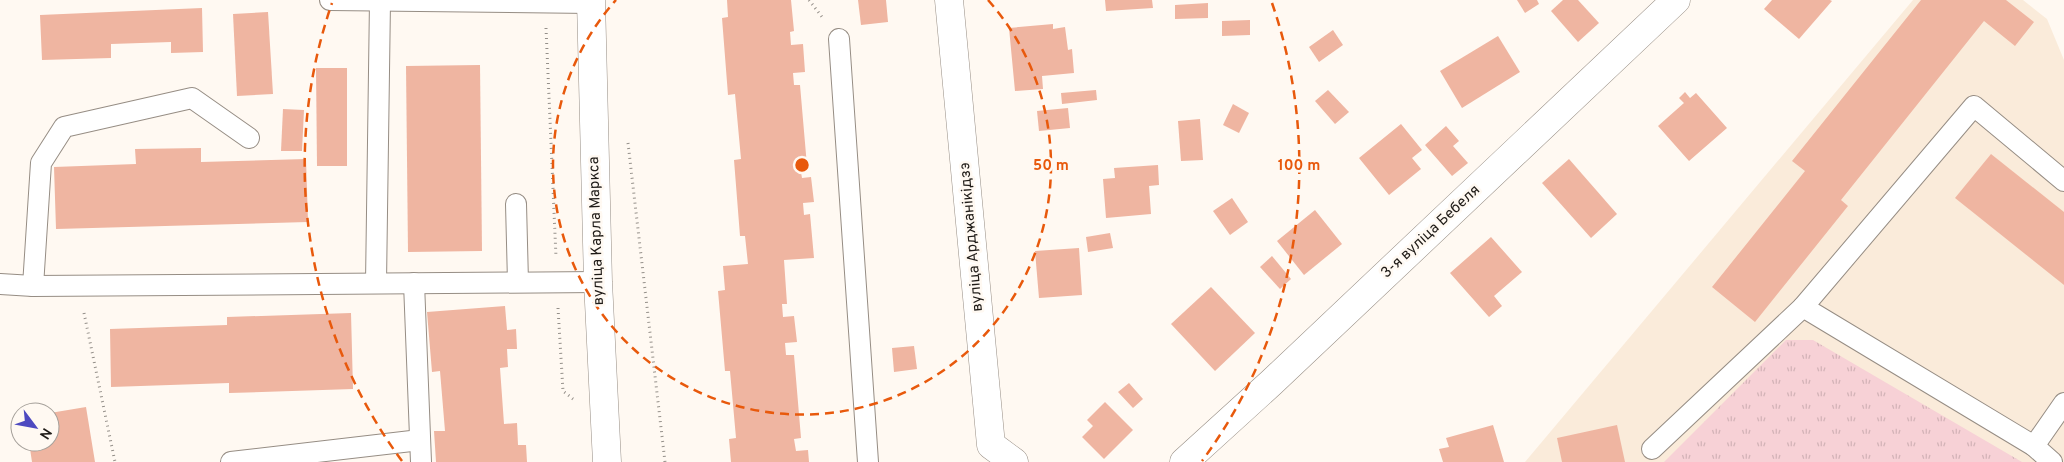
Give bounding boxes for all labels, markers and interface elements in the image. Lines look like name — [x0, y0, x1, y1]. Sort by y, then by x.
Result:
street label: вуліца Карла Маркса — [585, 156, 609, 306]
centre of rings — [793, 156, 811, 174]
text: 50 m — [1033, 157, 1069, 176]
text: 100 m — [1278, 157, 1320, 176]
street label: вуліца Арджанікідзэ — [956, 162, 988, 312]
street label: 3-я вуліца Бебеля — [1377, 181, 1485, 283]
north arrow — [10, 402, 60, 452]
text: N — [35, 424, 55, 442]

